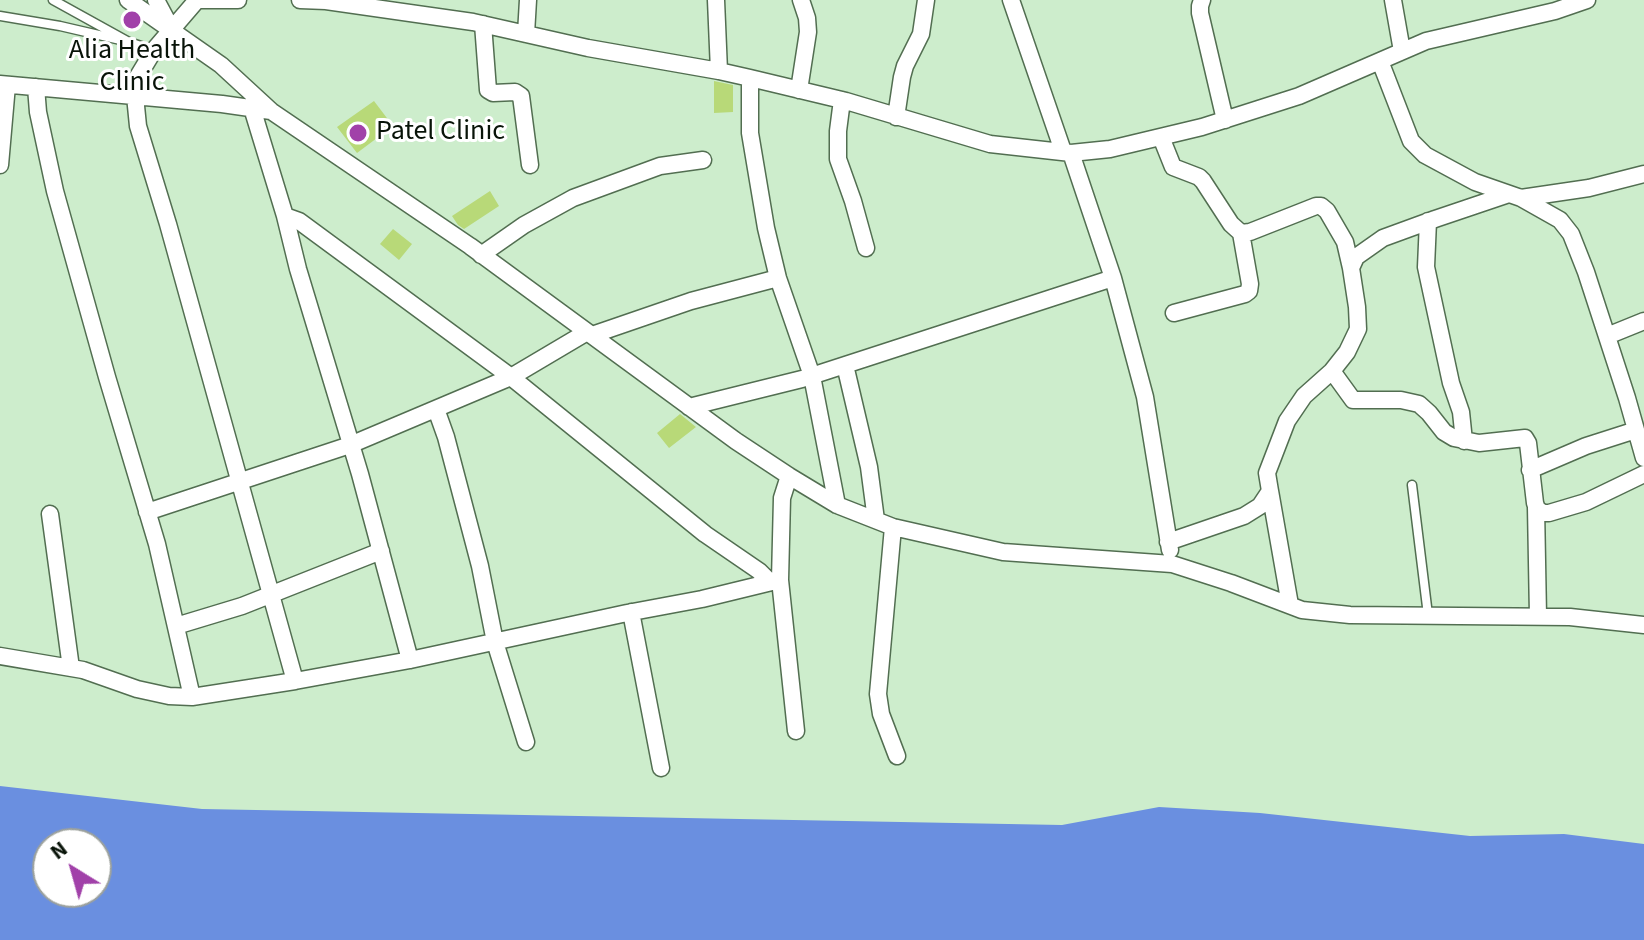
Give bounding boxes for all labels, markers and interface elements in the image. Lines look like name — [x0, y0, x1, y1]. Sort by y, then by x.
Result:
marker: Alia Health Clinic — [121, 9, 143, 31]
place label: Alia Health Clinic — [69, 35, 195, 101]
place label: Patel Clinic — [376, 116, 505, 150]
marker: Patel Clinic — [347, 122, 369, 144]
north arrow — [32, 828, 112, 908]
text: N — [43, 833, 74, 868]

